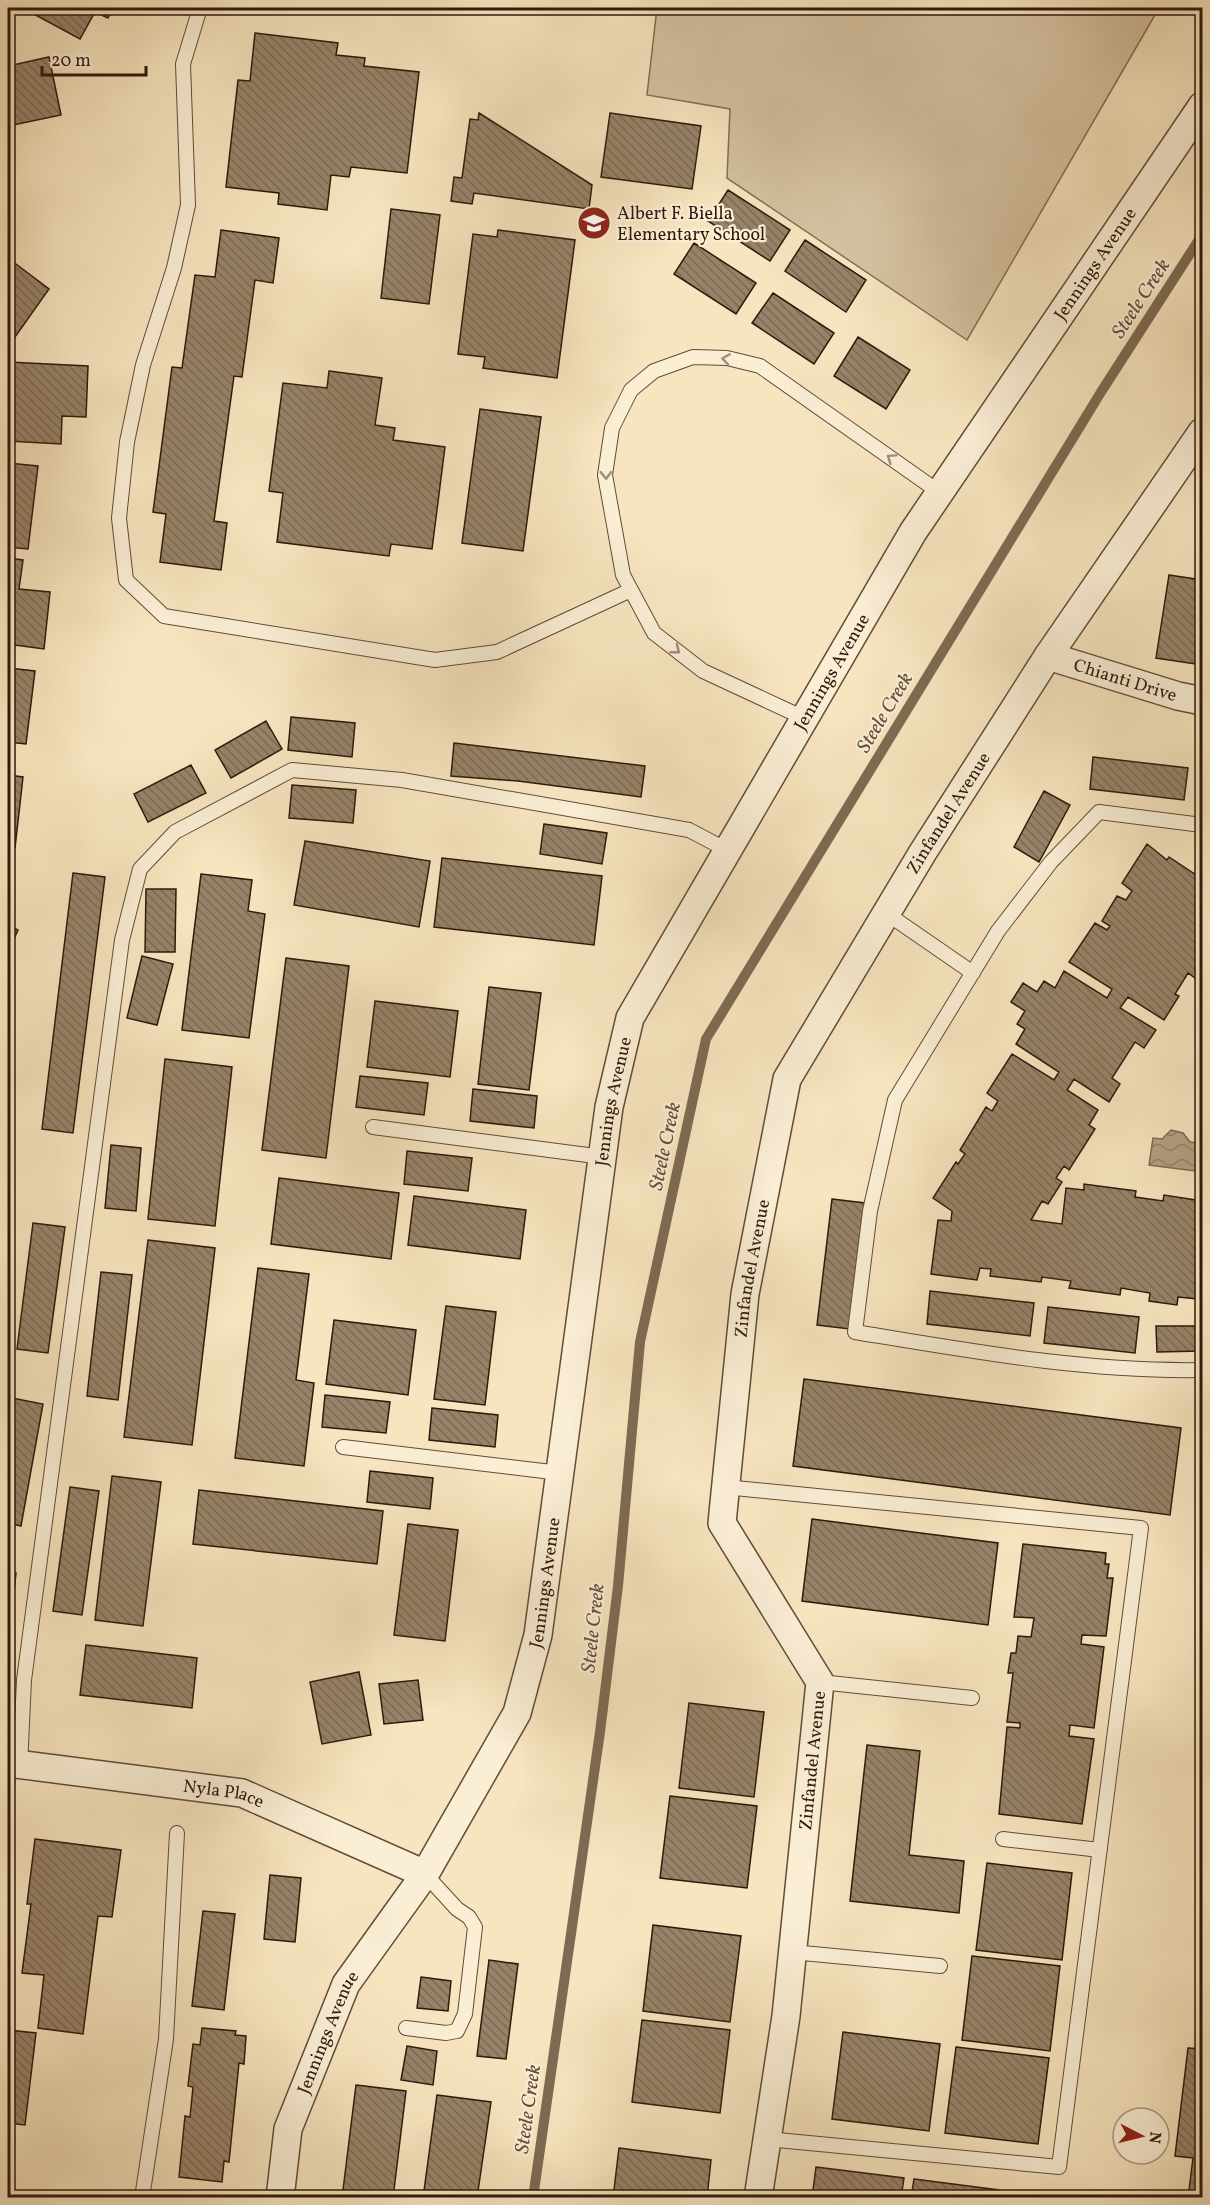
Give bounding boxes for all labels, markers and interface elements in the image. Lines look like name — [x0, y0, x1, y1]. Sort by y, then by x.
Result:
scale bar — [42, 39, 146, 77]
text: 20 m — [51, 49, 91, 74]
place label: Albert F. Biella Elementary School — [617, 202, 765, 248]
street label: Jennings Avenue — [1049, 203, 1144, 326]
school or university icon: Albert F. Biella Elementary School — [576, 205, 612, 241]
water label: Steele Creek — [1106, 254, 1178, 344]
one-way arrow — [722, 353, 731, 365]
one-way arrow — [887, 454, 898, 465]
one-way arrow — [600, 471, 612, 480]
street label: Jennings Avenue — [789, 609, 877, 736]
one-way arrow — [669, 643, 680, 654]
street label: Chianti Drive — [1070, 654, 1180, 709]
water label: Steele Creek — [851, 667, 921, 759]
street label: Zinfandel Avenue — [901, 748, 997, 879]
street label: Jennings Avenue — [590, 1035, 639, 1168]
water label: Steele Creek — [643, 1100, 689, 1193]
street label: Zinfandel Avenue — [730, 1197, 777, 1339]
street label: Jennings Avenue — [524, 1516, 568, 1651]
water label: Steele Creek — [575, 1582, 613, 1674]
street label: Zinfandel Avenue — [794, 1690, 833, 1832]
street label: Nyla Place — [182, 1775, 268, 1815]
street label: Jennings Avenue — [292, 1966, 366, 2098]
water label: Steele Creek — [509, 2063, 549, 2156]
north arrow — [1111, 2106, 1171, 2166]
text: N — [1142, 2130, 1166, 2145]

